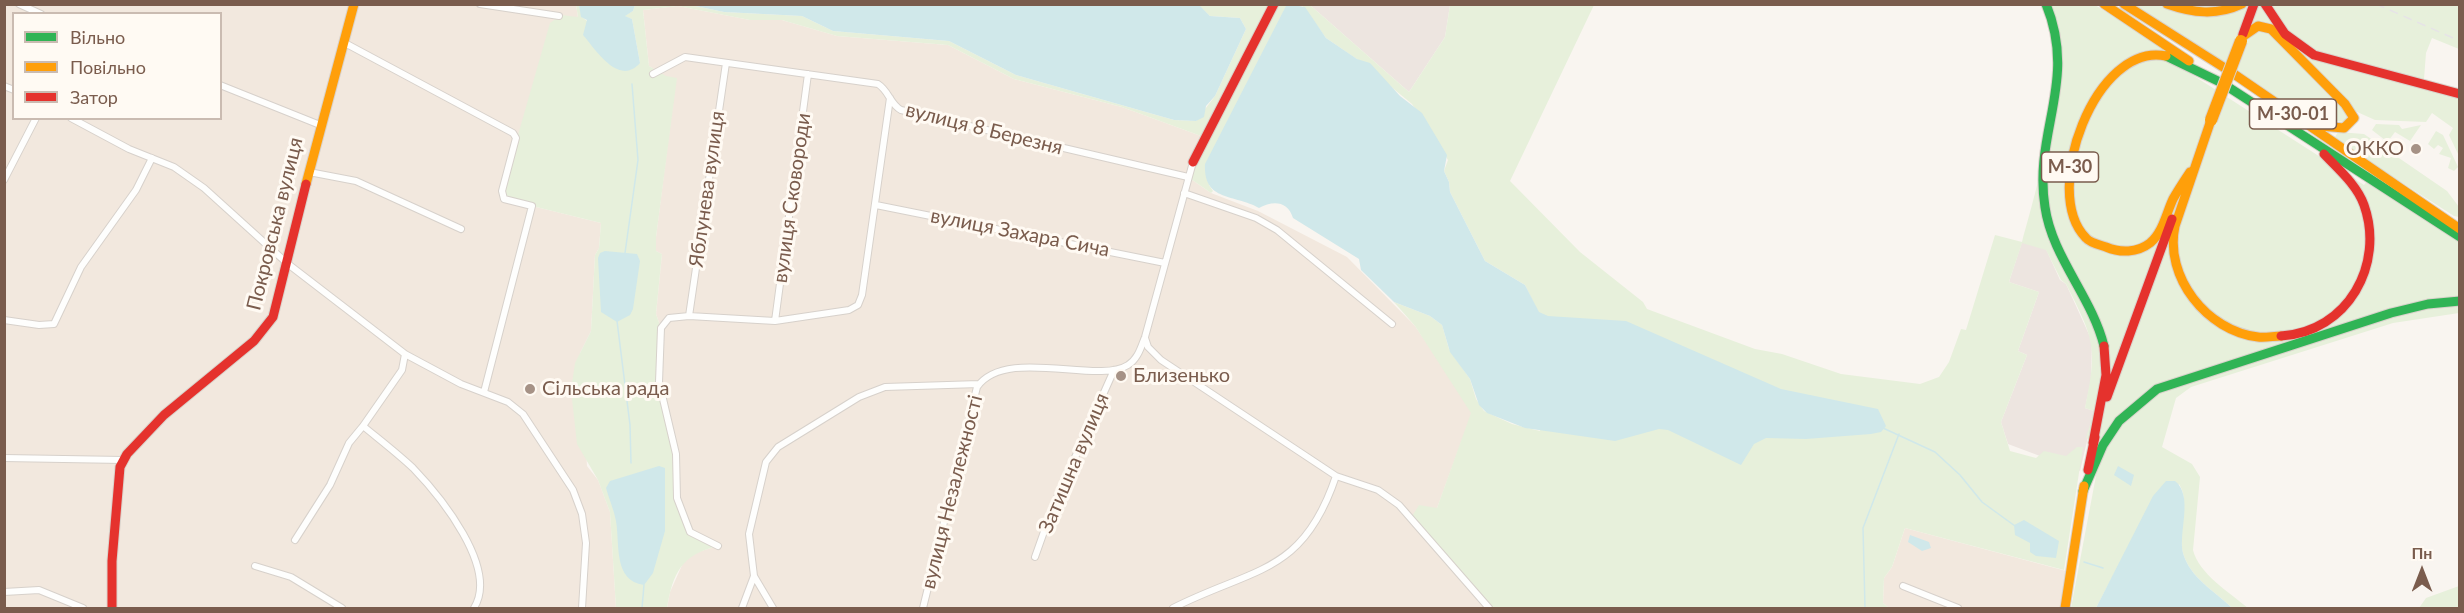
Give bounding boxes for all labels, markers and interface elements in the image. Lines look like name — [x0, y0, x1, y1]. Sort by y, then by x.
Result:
legend — [12, 12, 222, 120]
text: Вільно — [70, 26, 125, 48]
text: Повільно — [70, 56, 146, 78]
text: Затор — [70, 86, 118, 108]
street label: вулиця 8 Березня — [903, 98, 1065, 160]
road number: М-30-01 — [2250, 99, 2336, 129]
street label: Яблунева вулиця — [684, 109, 730, 269]
street label: вулиця Сковороди — [768, 112, 816, 284]
street label: Покровська вулиця — [242, 135, 308, 313]
place label: ОККО — [2346, 137, 2404, 161]
marker: ОККО — [2409, 142, 2423, 156]
road number: М-30 — [2042, 152, 2098, 182]
street label: вулиця Захара Сича — [928, 204, 1112, 262]
place label: Близенько — [1133, 364, 1230, 388]
marker: Близенько — [1114, 369, 1128, 383]
place label: Сільська рада — [542, 377, 669, 401]
marker: Сільська рада — [523, 382, 537, 396]
street label: Затишна вулиця — [1034, 389, 1114, 537]
street label: вулиця Незалежності — [916, 393, 988, 591]
north arrow — [2392, 541, 2452, 601]
text: Пн — [2412, 543, 2432, 562]

